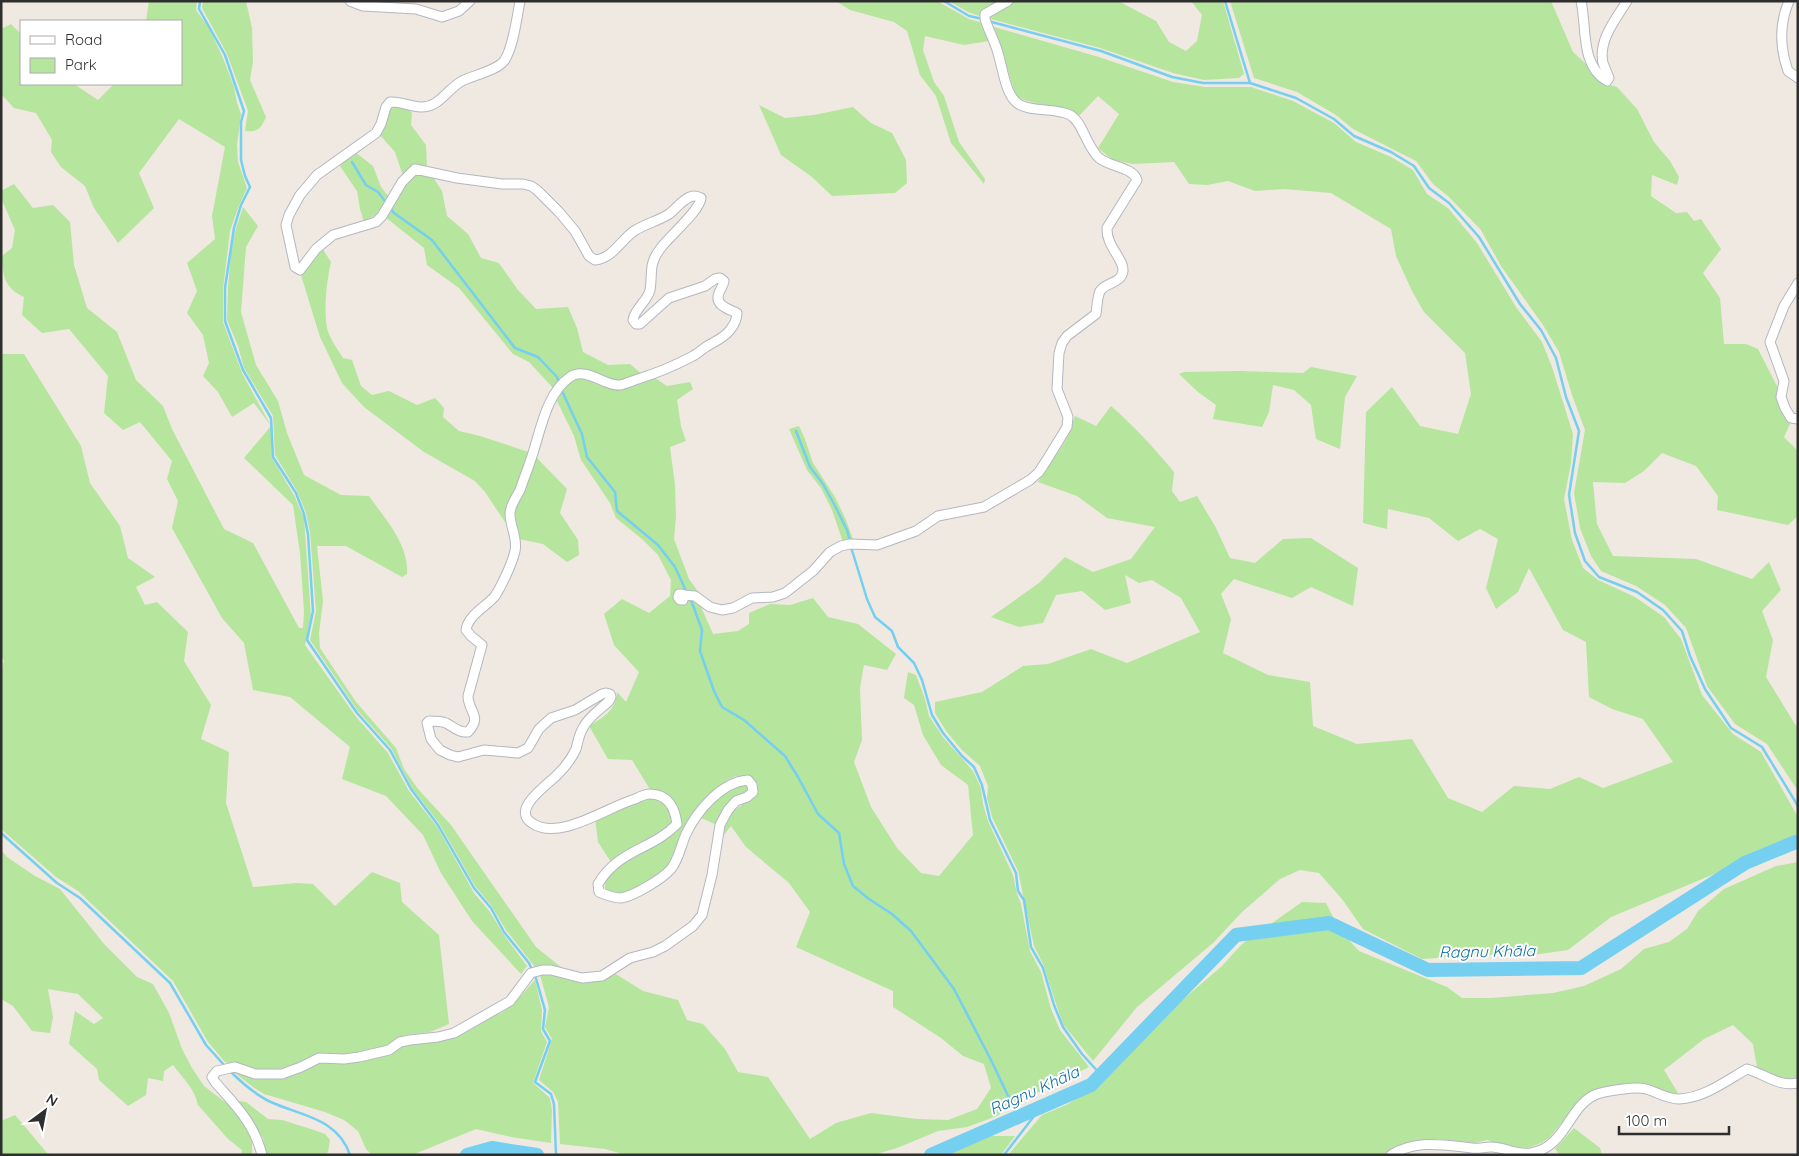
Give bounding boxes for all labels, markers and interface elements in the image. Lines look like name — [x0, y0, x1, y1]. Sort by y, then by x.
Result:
legend — [20, 20, 182, 85]
text: Road — [65, 30, 102, 49]
text: Park — [65, 55, 97, 74]
water label: Ragnu Khāla — [1439, 940, 1537, 962]
water label: Ragnu Khāla — [986, 1061, 1083, 1119]
north arrow — [20, 1086, 70, 1136]
text: N — [43, 1090, 61, 1110]
scale bar — [1619, 1104, 1729, 1136]
text: 100 m — [1626, 1111, 1667, 1130]

